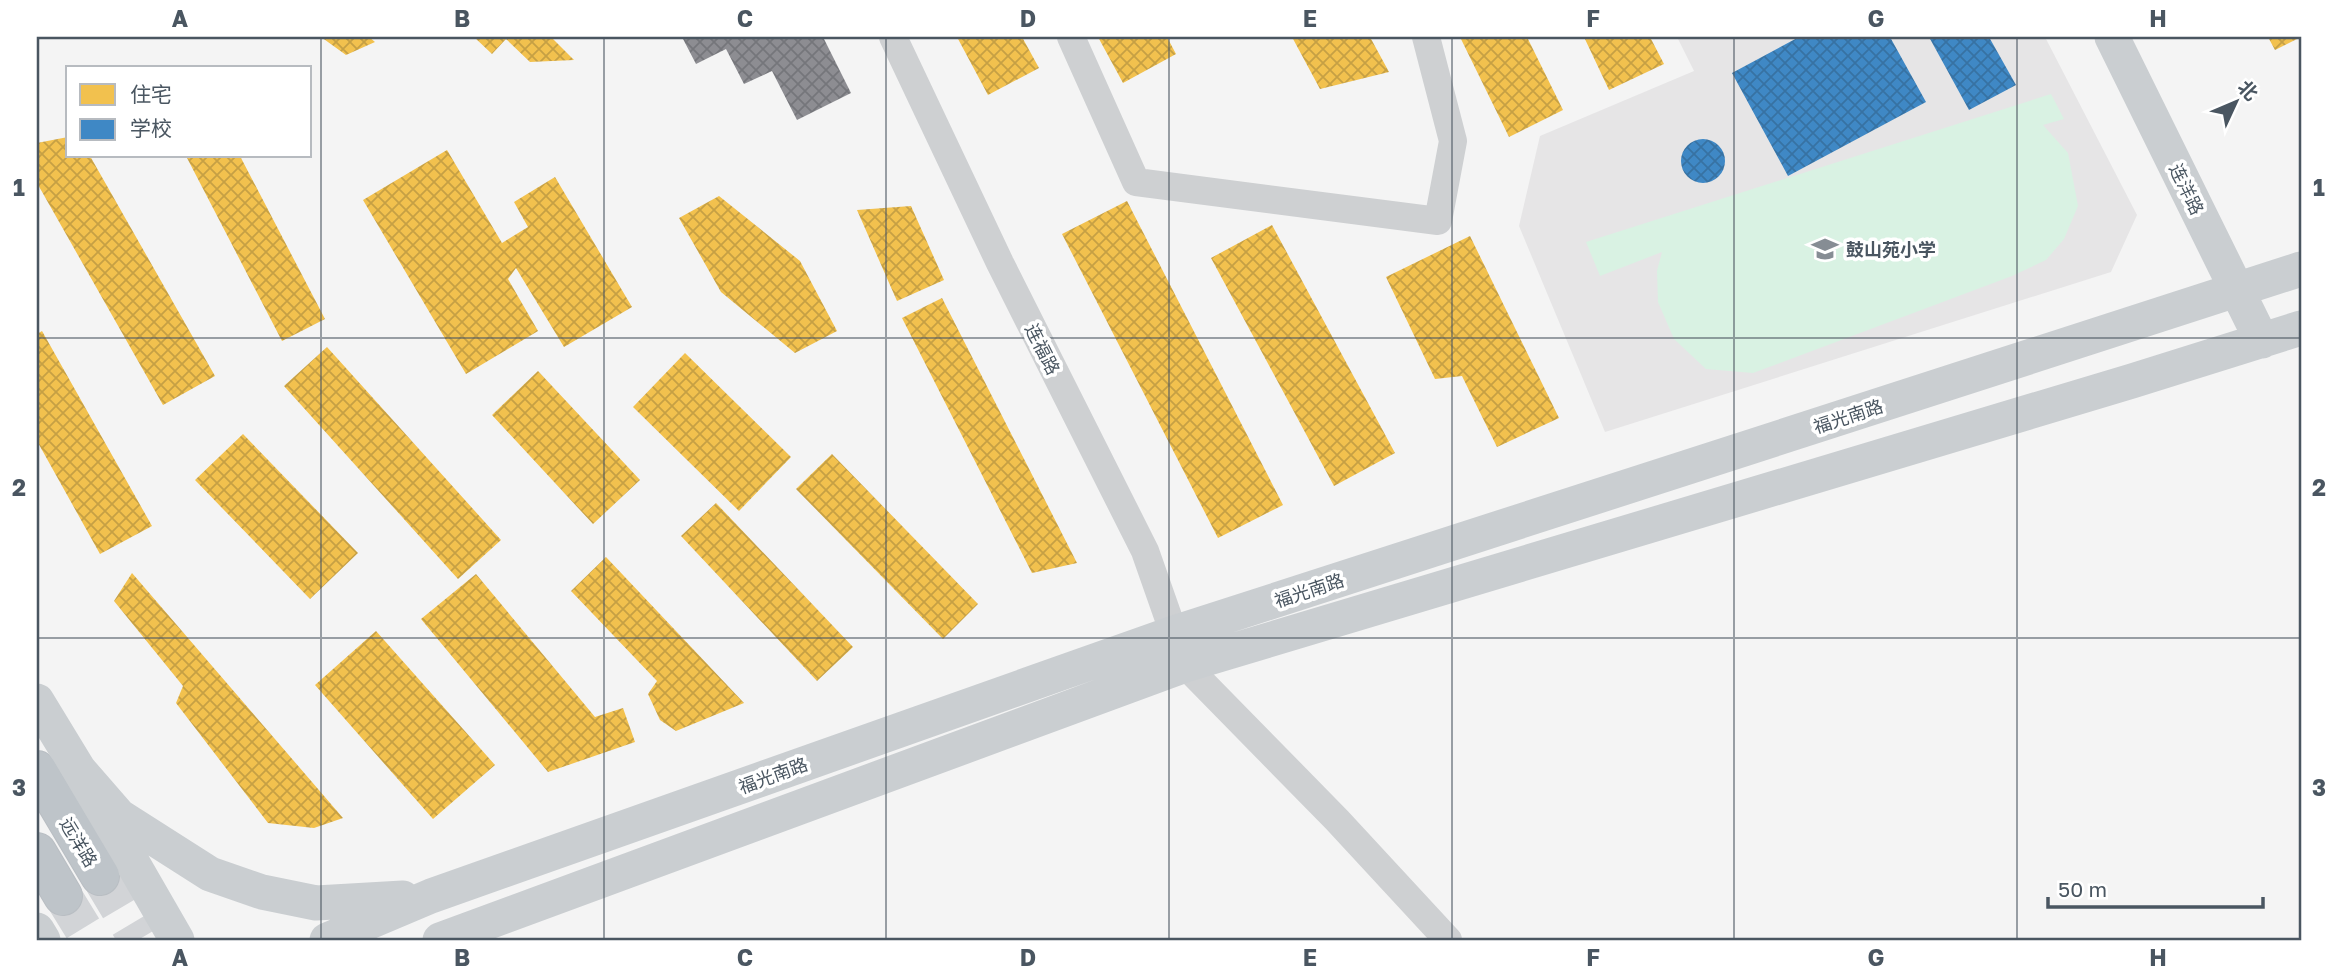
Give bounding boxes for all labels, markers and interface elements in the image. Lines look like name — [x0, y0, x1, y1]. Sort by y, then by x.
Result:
text: A — [172, 4, 189, 32]
text: B — [454, 4, 470, 32]
text: C — [737, 4, 753, 32]
text: D — [1020, 4, 1036, 32]
text: E — [1303, 4, 1317, 32]
text: F — [1586, 4, 1600, 32]
text: G — [1868, 4, 1884, 32]
text: H — [2149, 4, 2167, 32]
legend — [66, 66, 312, 158]
north arrow — [2202, 66, 2272, 136]
text: 北 — [2234, 75, 2263, 105]
text: 住宅 — [130, 81, 172, 107]
text: 学校 — [130, 115, 172, 141]
street label: 连洋路 — [2165, 160, 2209, 218]
text: 1 — [13, 173, 25, 201]
text: 1 — [2313, 173, 2325, 201]
school or university icon: 鼓山苑小学 — [1810, 234, 1840, 264]
place label: 鼓山苑小学 — [1846, 238, 1936, 260]
street label: 连福路 — [1021, 320, 1065, 378]
street label: 福光南路 — [1810, 394, 1886, 438]
text: 2 — [12, 473, 26, 501]
text: 2 — [2312, 473, 2326, 501]
street label: 福光南路 — [1271, 568, 1347, 612]
street label: 福光南路 — [735, 752, 811, 798]
text: 3 — [12, 773, 26, 801]
text: 3 — [2312, 773, 2326, 801]
street label: 远洋路 — [56, 813, 102, 871]
scale bar — [2048, 865, 2263, 909]
text: 50 m — [2058, 876, 2107, 902]
text: A — [172, 943, 189, 971]
text: B — [454, 943, 470, 971]
text: C — [737, 943, 753, 971]
text: D — [1020, 943, 1036, 971]
text: E — [1303, 943, 1317, 971]
text: F — [1586, 943, 1600, 971]
text: G — [1868, 943, 1884, 971]
text: H — [2149, 943, 2167, 971]

